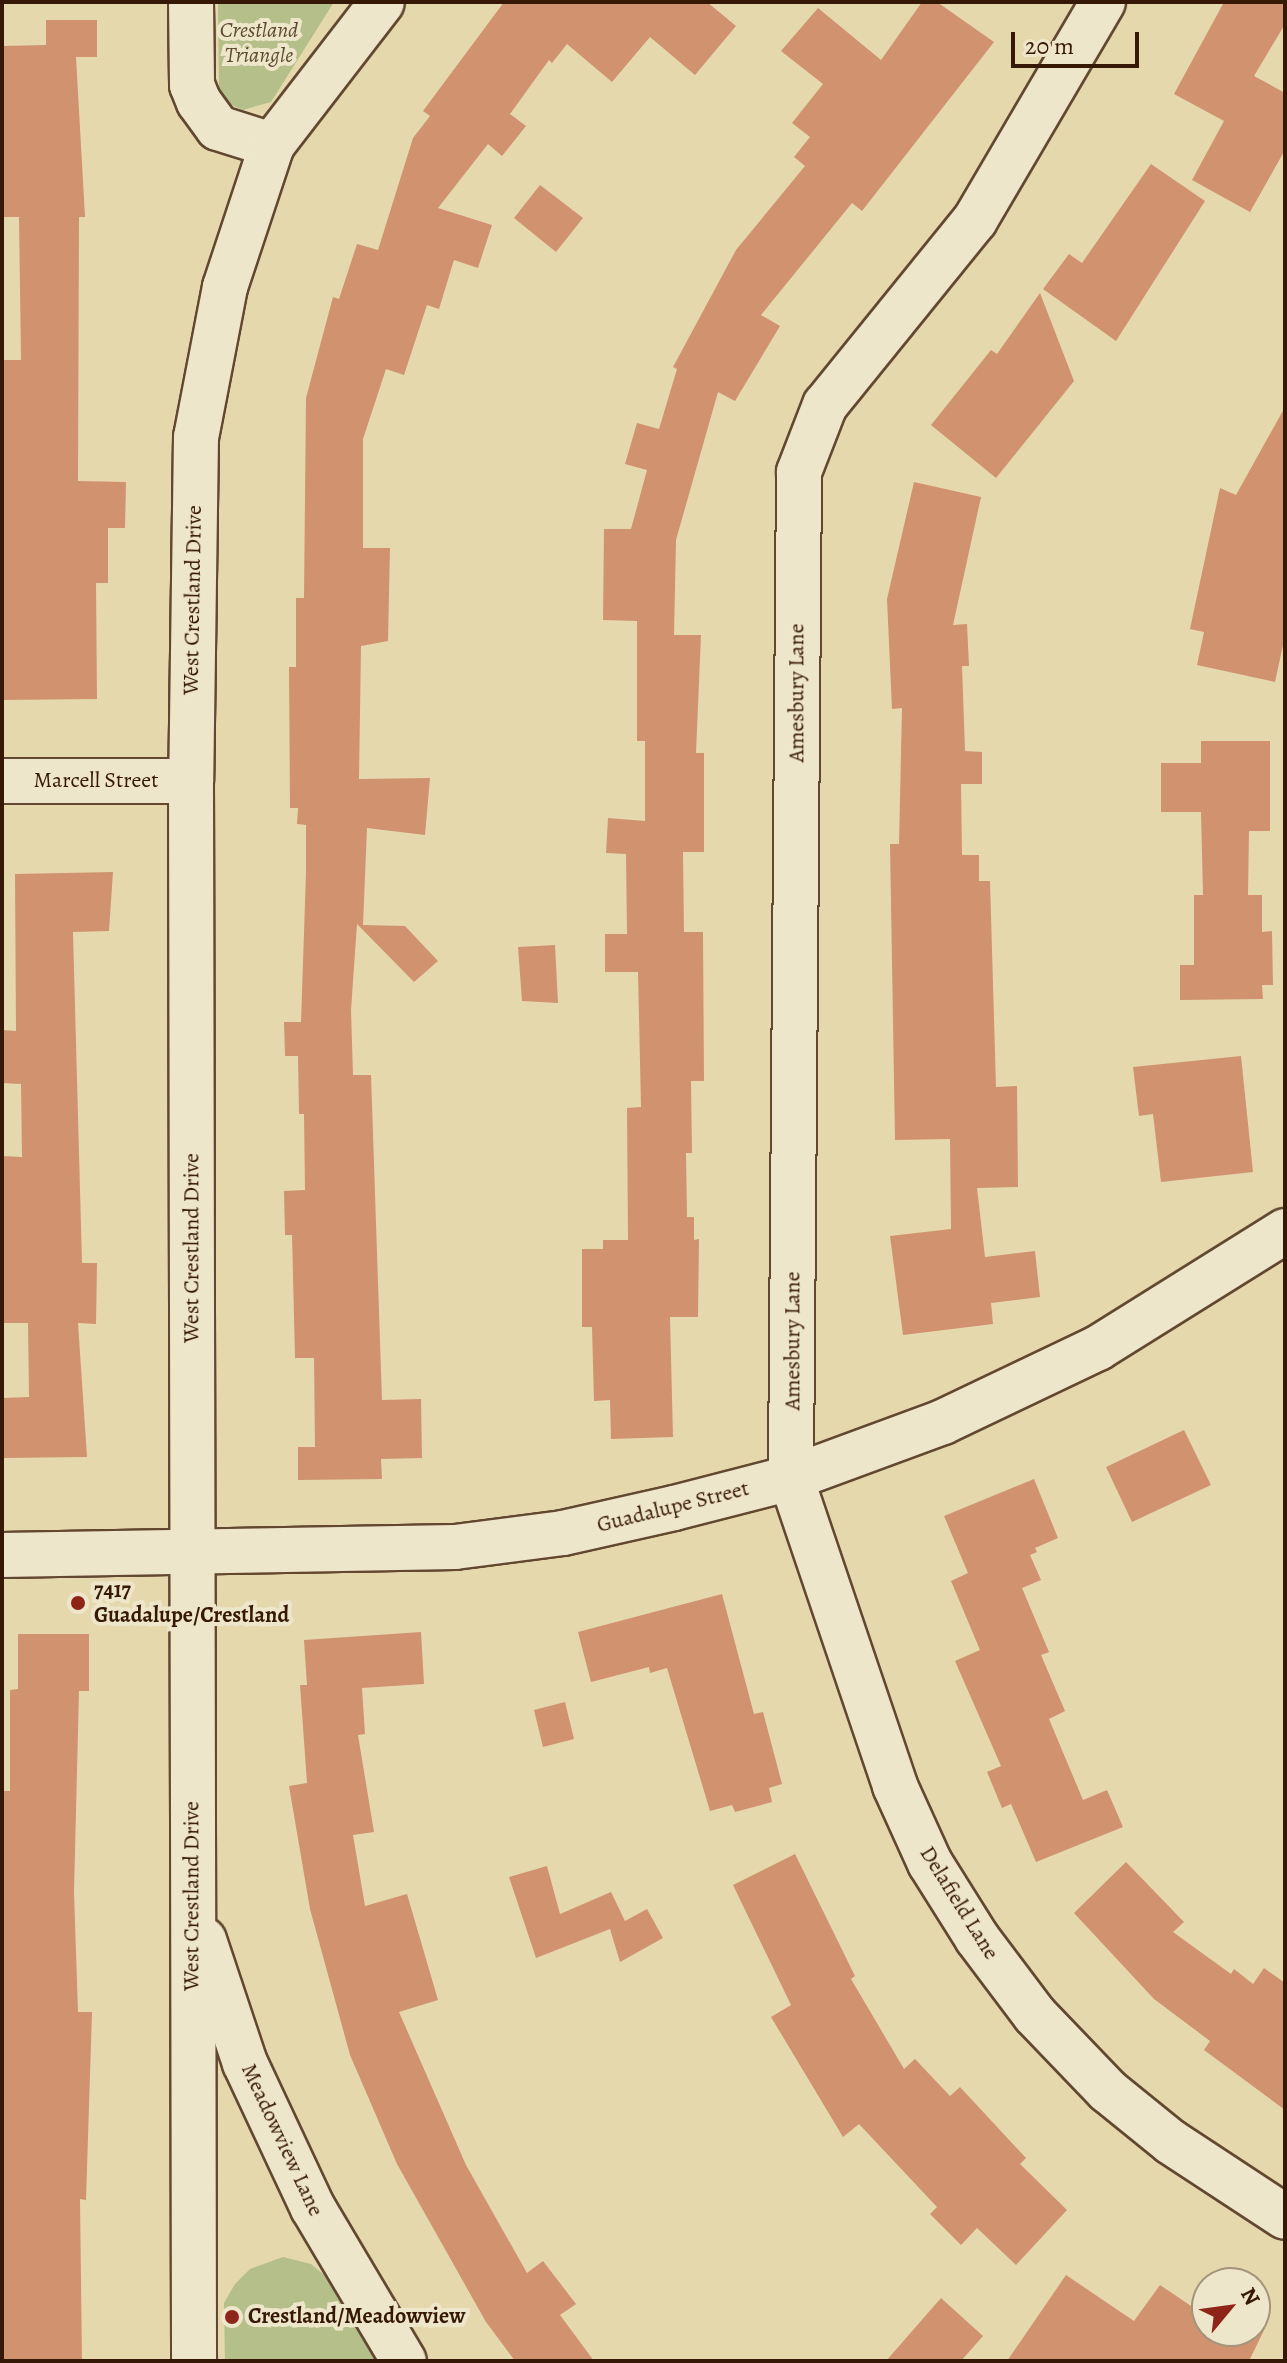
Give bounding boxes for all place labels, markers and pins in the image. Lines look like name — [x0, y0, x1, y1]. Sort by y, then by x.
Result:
place label: 7417 Guadalupe/Crestland — [94, 1577, 289, 1628]
marker: 7417 Guadalupe/Crestland — [69, 1594, 87, 1612]
place label: Crestland/Meadowview — [248, 2304, 465, 2330]
marker: Crestland/Meadowview — [223, 2308, 241, 2326]

